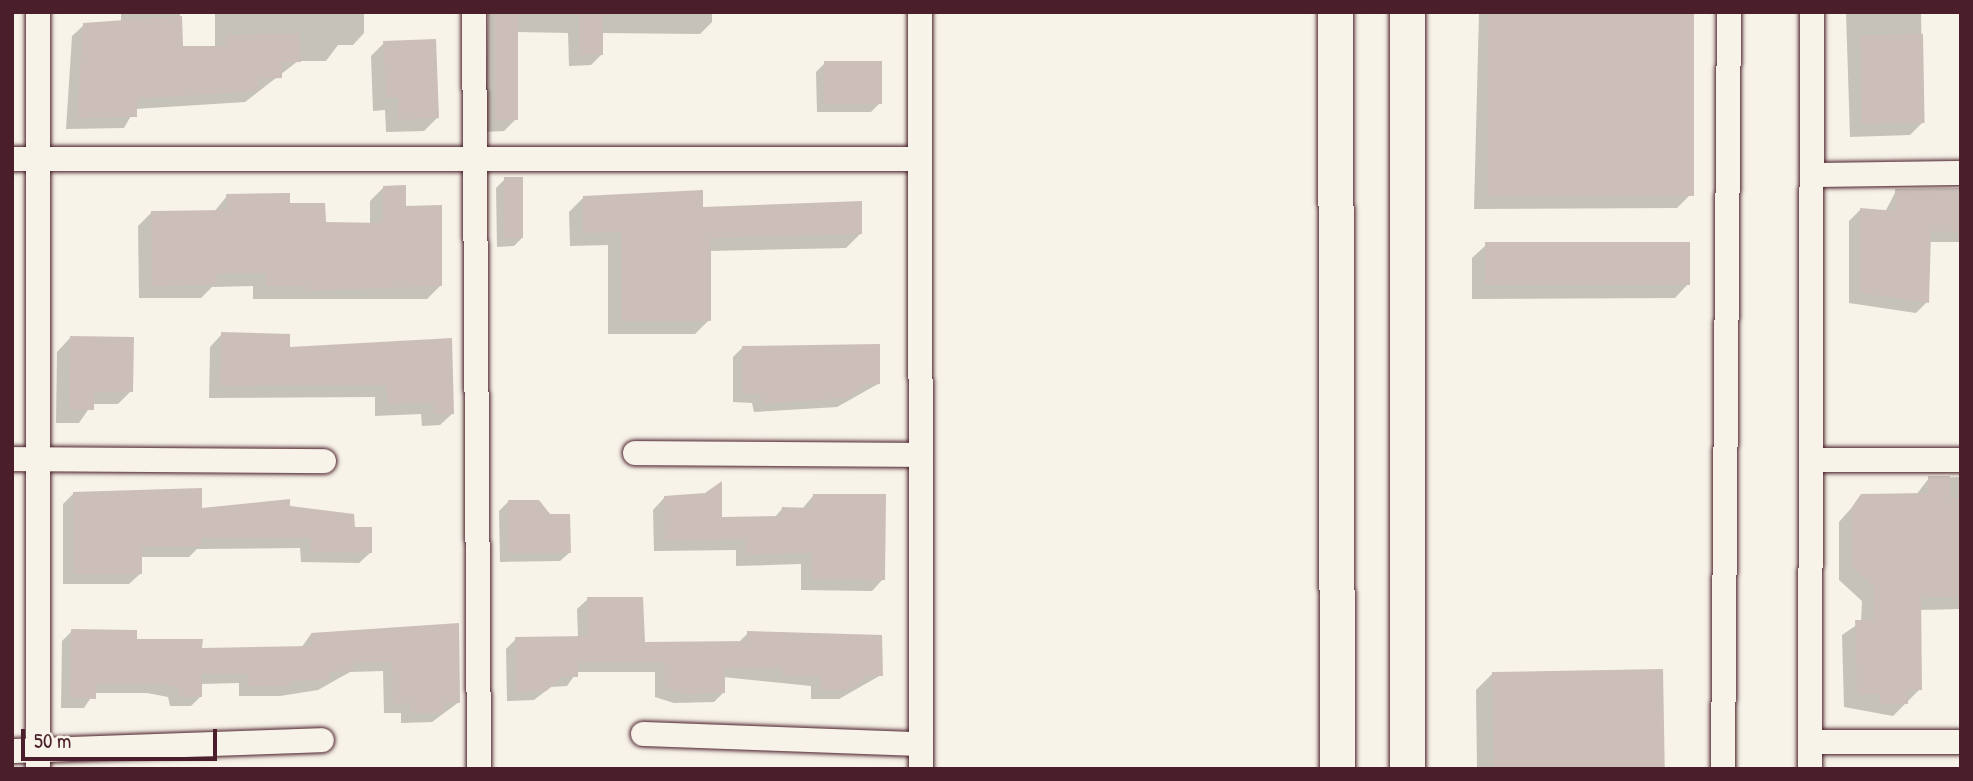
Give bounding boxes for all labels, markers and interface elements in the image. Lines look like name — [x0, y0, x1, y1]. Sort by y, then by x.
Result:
scale bar — [24, 714, 220, 758]
text: 50 m — [34, 726, 71, 755]

